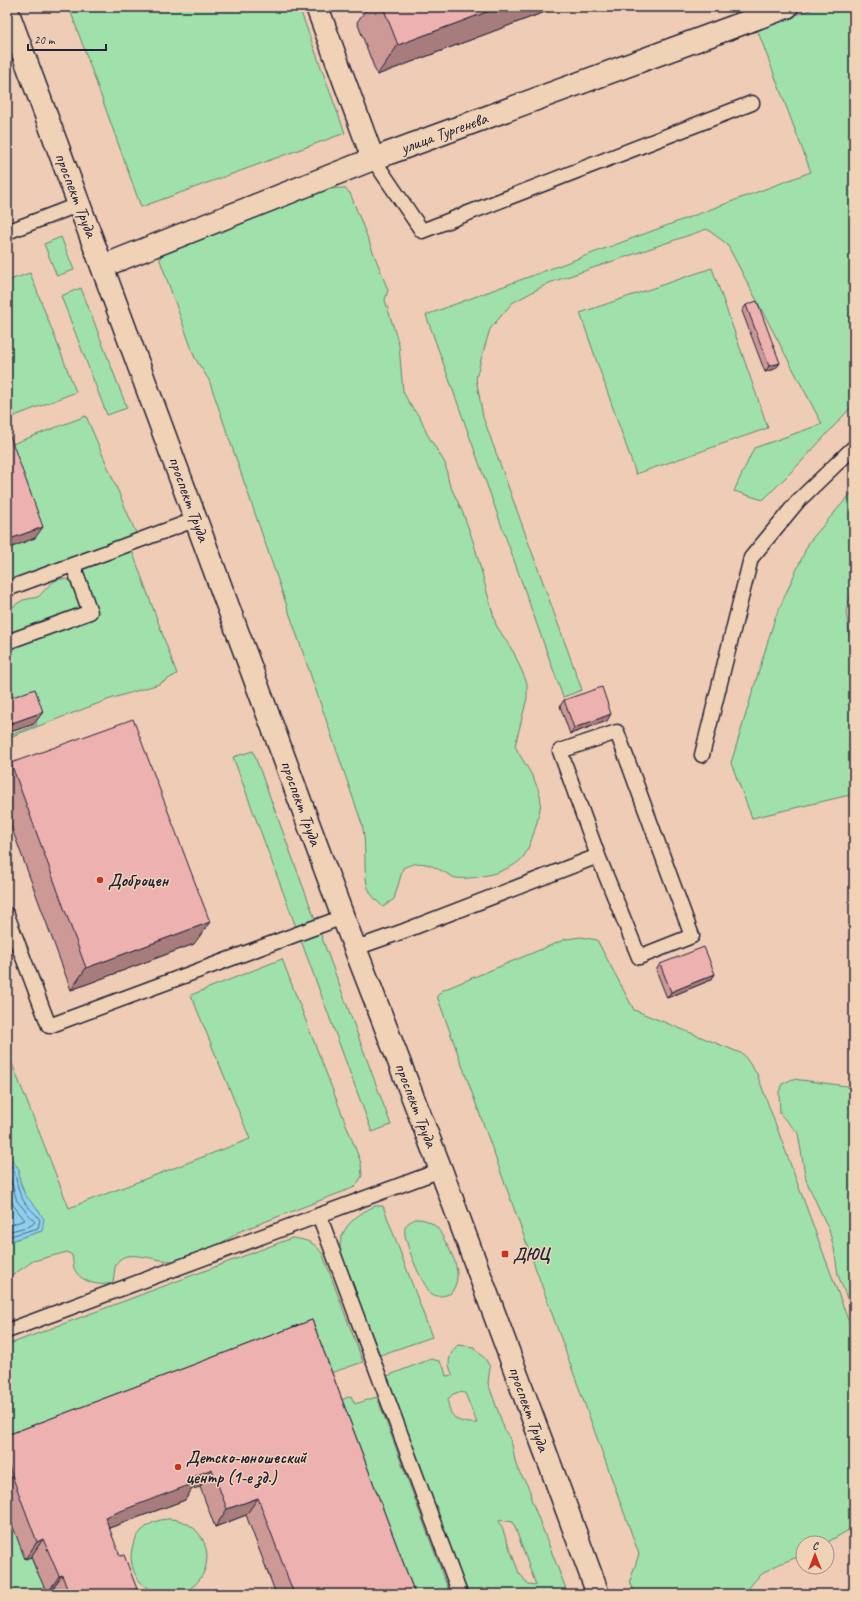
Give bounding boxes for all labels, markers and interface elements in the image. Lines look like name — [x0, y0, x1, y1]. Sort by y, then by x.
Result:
scale bar — [28, 26, 106, 52]
text: 20 m — [34, 32, 56, 48]
street label: улица Тургенева — [397, 107, 492, 159]
street label: проспект Труда — [50, 150, 102, 242]
street label: проспект Труда — [164, 454, 215, 546]
street label: проспект Труда — [276, 758, 327, 850]
place label: Доброцен — [108, 870, 170, 891]
marker: Доброцен — [95, 875, 105, 885]
street label: проспект Труда — [390, 1060, 442, 1152]
place label: ДЮЦ — [513, 1244, 552, 1265]
marker: ДЮЦ — [500, 1249, 510, 1259]
street label: проспект Труда — [504, 1364, 555, 1456]
place label: Детско-юношеский центр (1-е зд.) — [186, 1447, 308, 1489]
marker: Детско-юношеский центр (1-е зд.) — [173, 1462, 183, 1472]
north arrow — [795, 1535, 835, 1575]
text: С — [812, 1538, 819, 1552]

